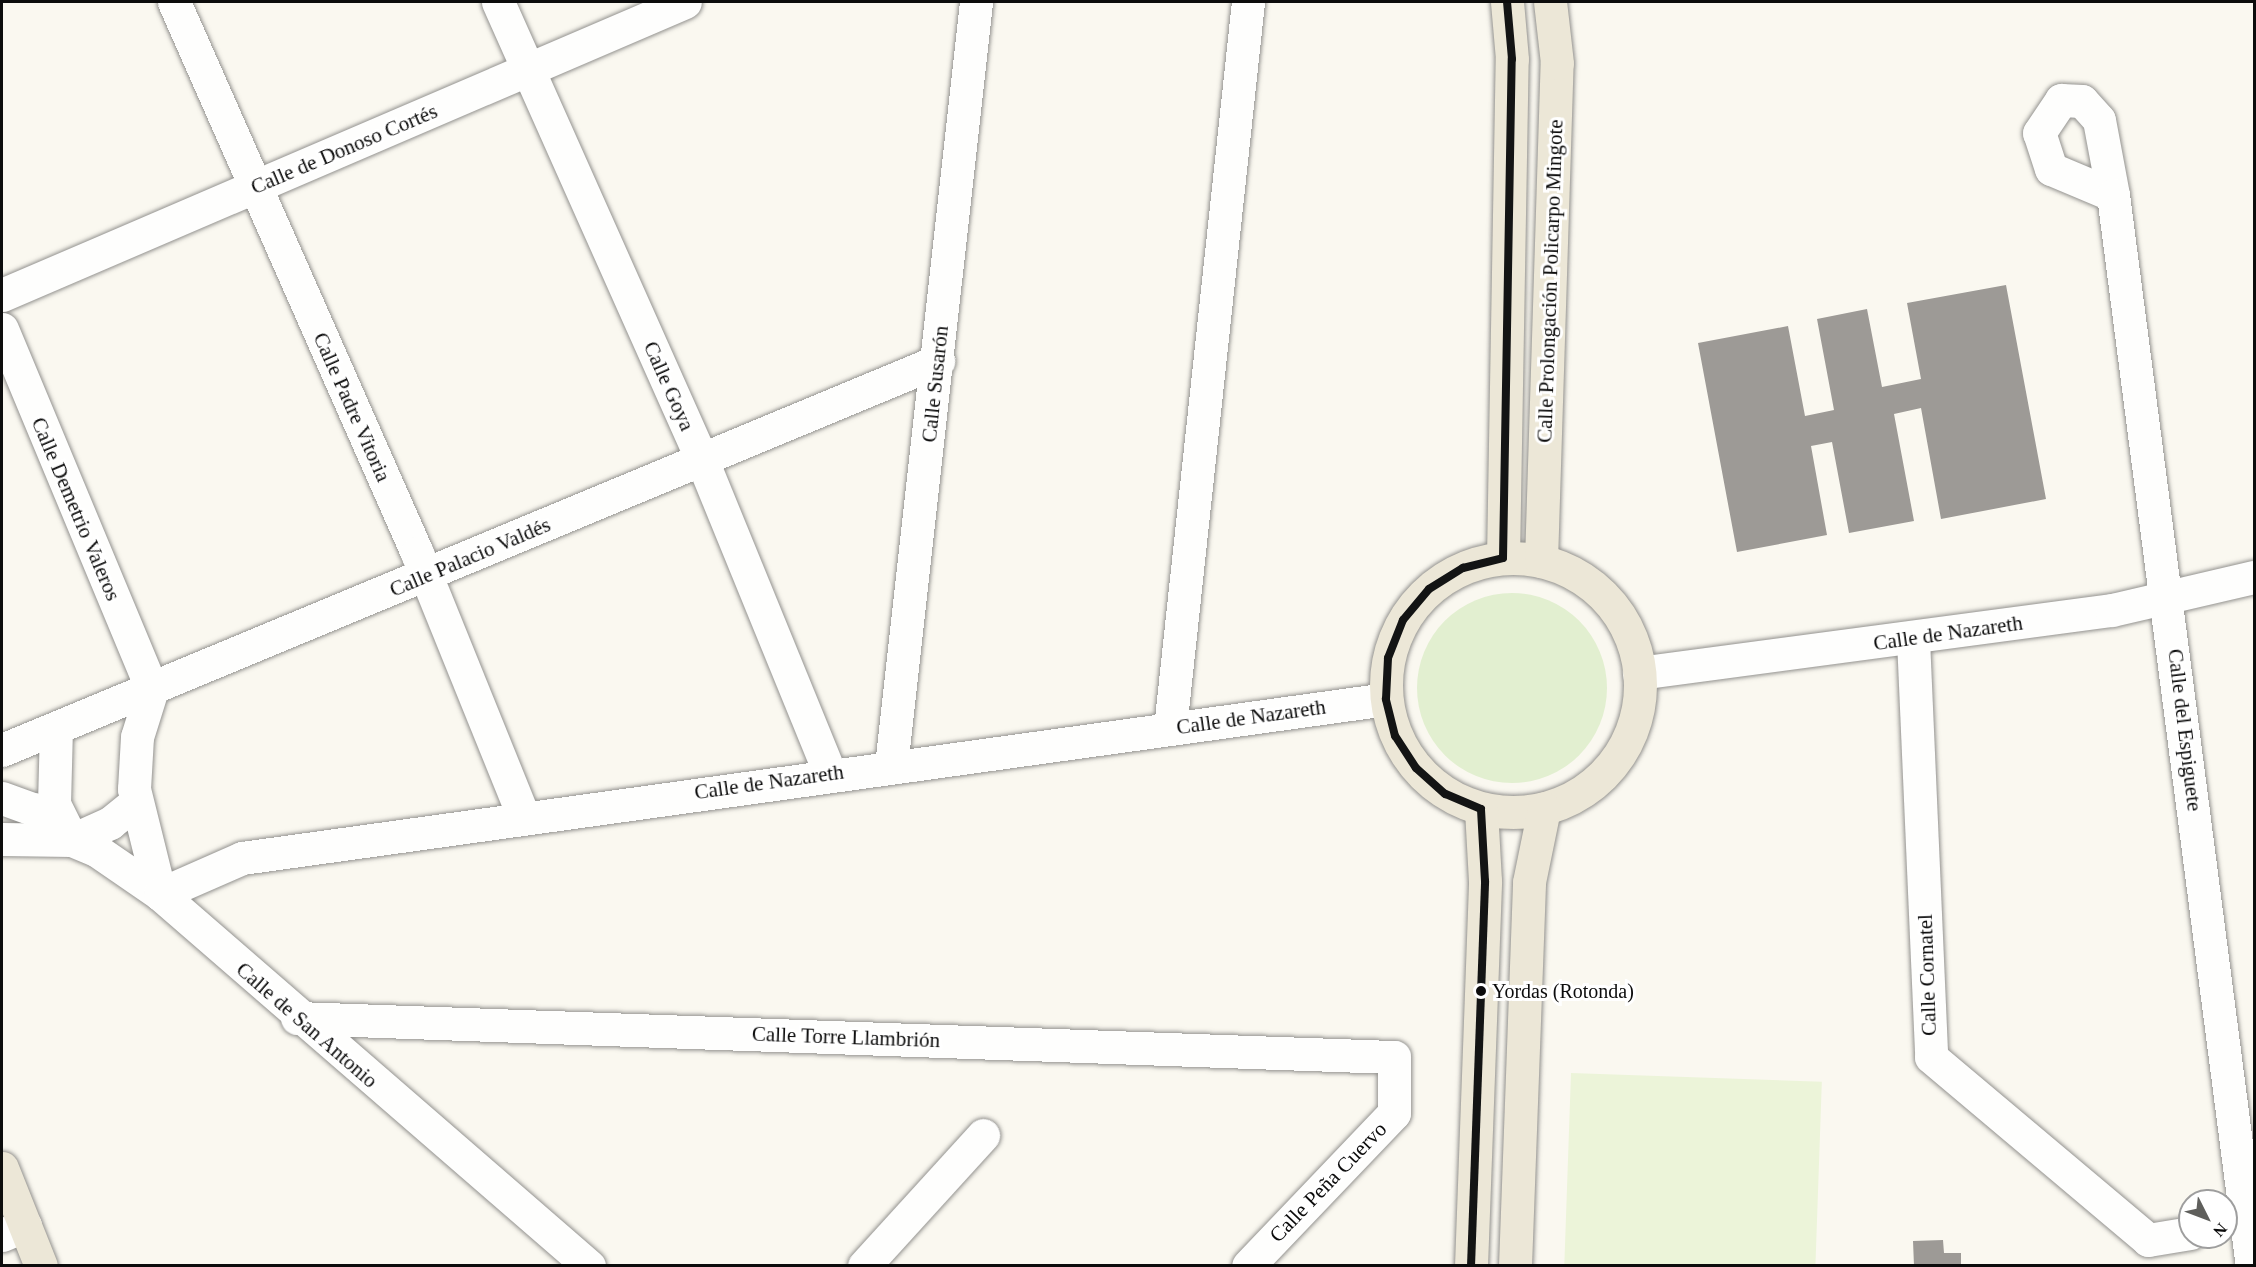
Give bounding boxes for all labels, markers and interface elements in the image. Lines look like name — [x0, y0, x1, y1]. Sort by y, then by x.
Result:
street label: Calle de Donoso Cortés — [247, 98, 441, 200]
street label: Calle Prolongación Policarpo Mingote — [1532, 119, 1568, 443]
street label: Calle Susarón — [916, 324, 954, 444]
street label: Calle Padre Vitoria — [308, 328, 396, 486]
street label: Calle Goya — [638, 337, 700, 435]
street label: Calle Demetrio Valeros — [26, 413, 126, 605]
street label: Calle Palacio Valdés — [386, 512, 554, 602]
street label: Calle de Nazareth — [1872, 610, 2024, 656]
street label: Calle del Espiguete — [2163, 647, 2207, 813]
street label: Calle de Nazareth — [1175, 694, 1327, 740]
street label: Calle de Nazareth — [693, 759, 845, 805]
street label: Calle Cornatel — [1912, 914, 1942, 1036]
street label: Calle de San Antonio — [231, 956, 383, 1094]
place label: Yordas (Rotonda) — [1492, 979, 1634, 1003]
marker: Yordas (Rotonda) — [1475, 985, 1487, 997]
street label: Calle Torre Llambrión — [751, 1021, 941, 1053]
street label: Calle Peña Cuervo — [1264, 1117, 1392, 1247]
north arrow — [2178, 1189, 2238, 1249]
text: N — [2210, 1220, 2230, 1240]

